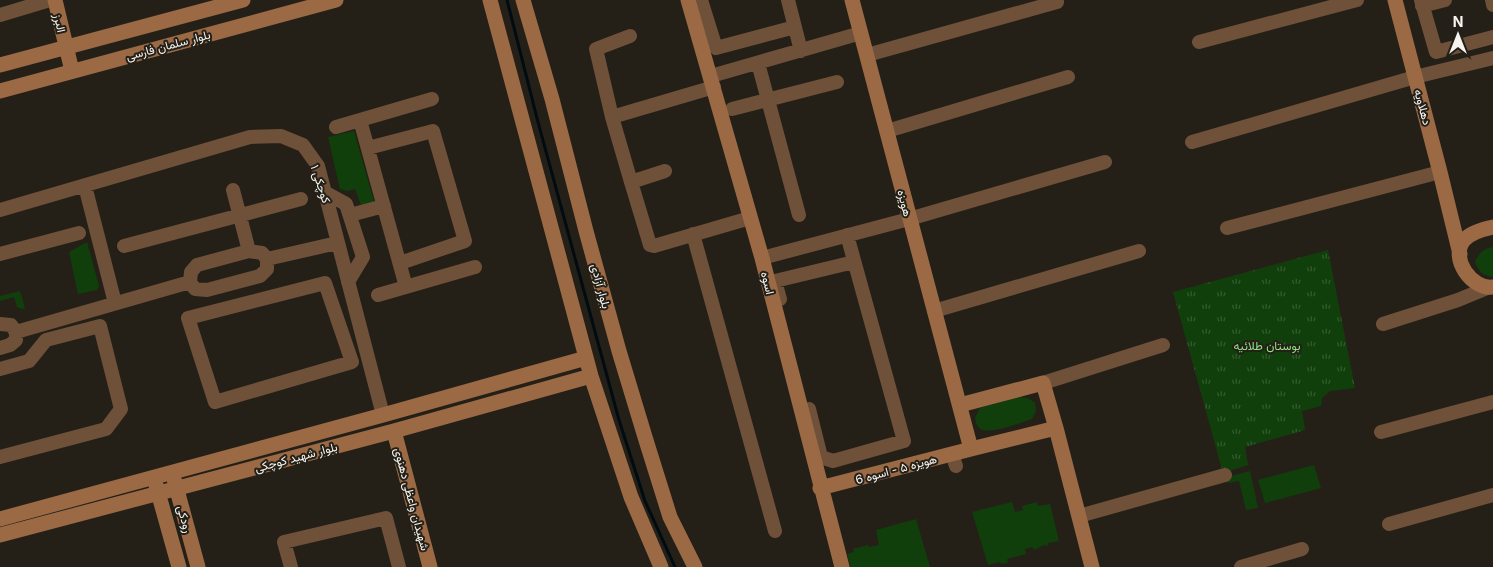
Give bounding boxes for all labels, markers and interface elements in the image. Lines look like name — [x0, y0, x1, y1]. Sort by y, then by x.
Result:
north arrow — [1433, 10, 1483, 60]
street label: البرز — [49, 11, 69, 34]
text: N — [1453, 13, 1463, 30]
street label: بلوار سلمان فارسی — [124, 27, 212, 64]
street label: دهلاویه — [1410, 87, 1435, 127]
street label: کوچکی ۱ — [307, 163, 334, 205]
street label: هویزه — [893, 188, 916, 218]
street label: بلوار آزادی — [587, 262, 614, 310]
street label: اسوه — [757, 270, 778, 296]
park label: بوستان طلائیه — [1234, 338, 1300, 354]
street label: بلوار شهید کوچکی — [253, 439, 339, 476]
street label: شهیدان واعظی دهنوی — [390, 446, 433, 552]
street label: هویزه ۵ - اسوه 6 — [854, 451, 939, 488]
street label: رودکی — [173, 504, 196, 535]

